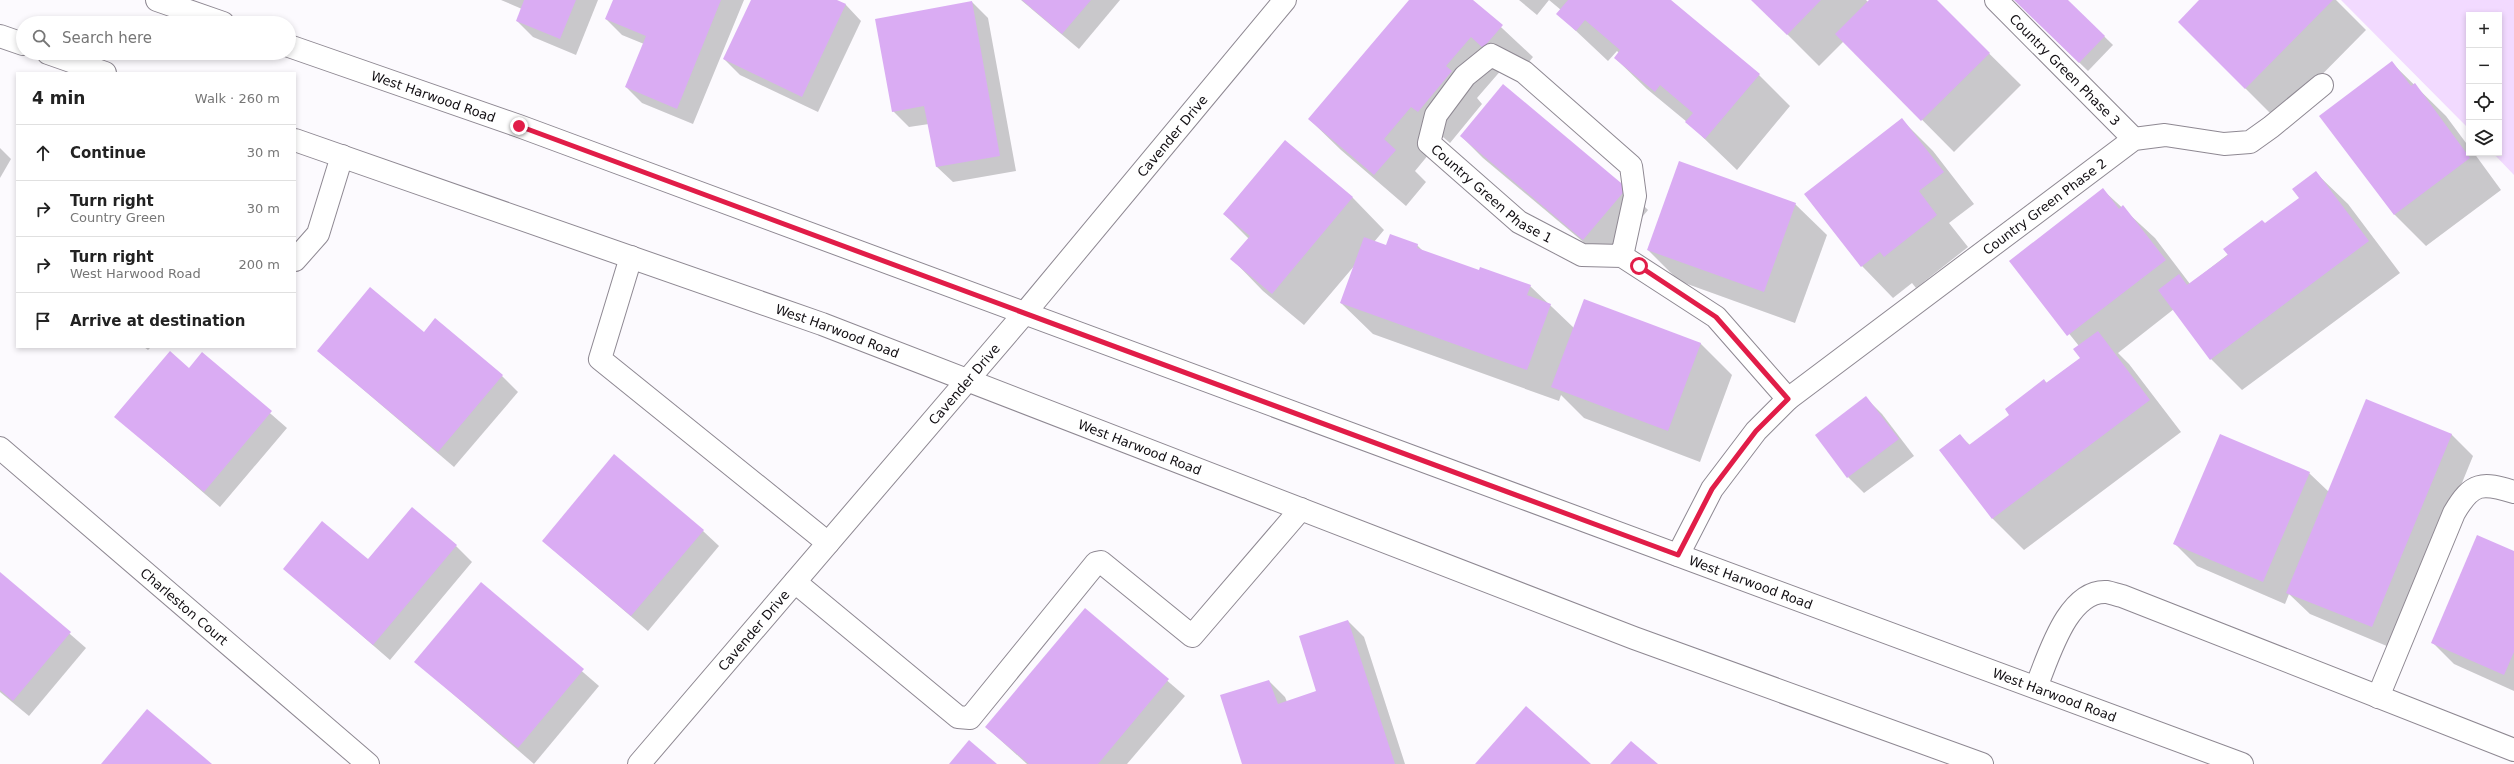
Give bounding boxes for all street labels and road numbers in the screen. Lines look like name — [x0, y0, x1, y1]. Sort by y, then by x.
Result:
street label: Country Green Phase 3 — [2006, 11, 2123, 129]
street label: West Harwood Road — [369, 68, 498, 125]
street label: Cavender Drive — [1134, 92, 1211, 180]
street label: Country Green Phase 1 — [1428, 141, 1555, 246]
street label: Country Green Phase 2 — [1980, 155, 2109, 258]
street label: West Harwood Road — [773, 301, 901, 361]
street label: Cavender Drive — [926, 341, 1003, 428]
street label: West Harwood Road — [1076, 417, 1203, 478]
street label: West Harwood Road — [1687, 553, 1815, 612]
street label: Charleston Court — [137, 565, 231, 648]
street label: Cavender Drive — [715, 587, 792, 674]
street label: West Harwood Road — [1990, 665, 2118, 725]

